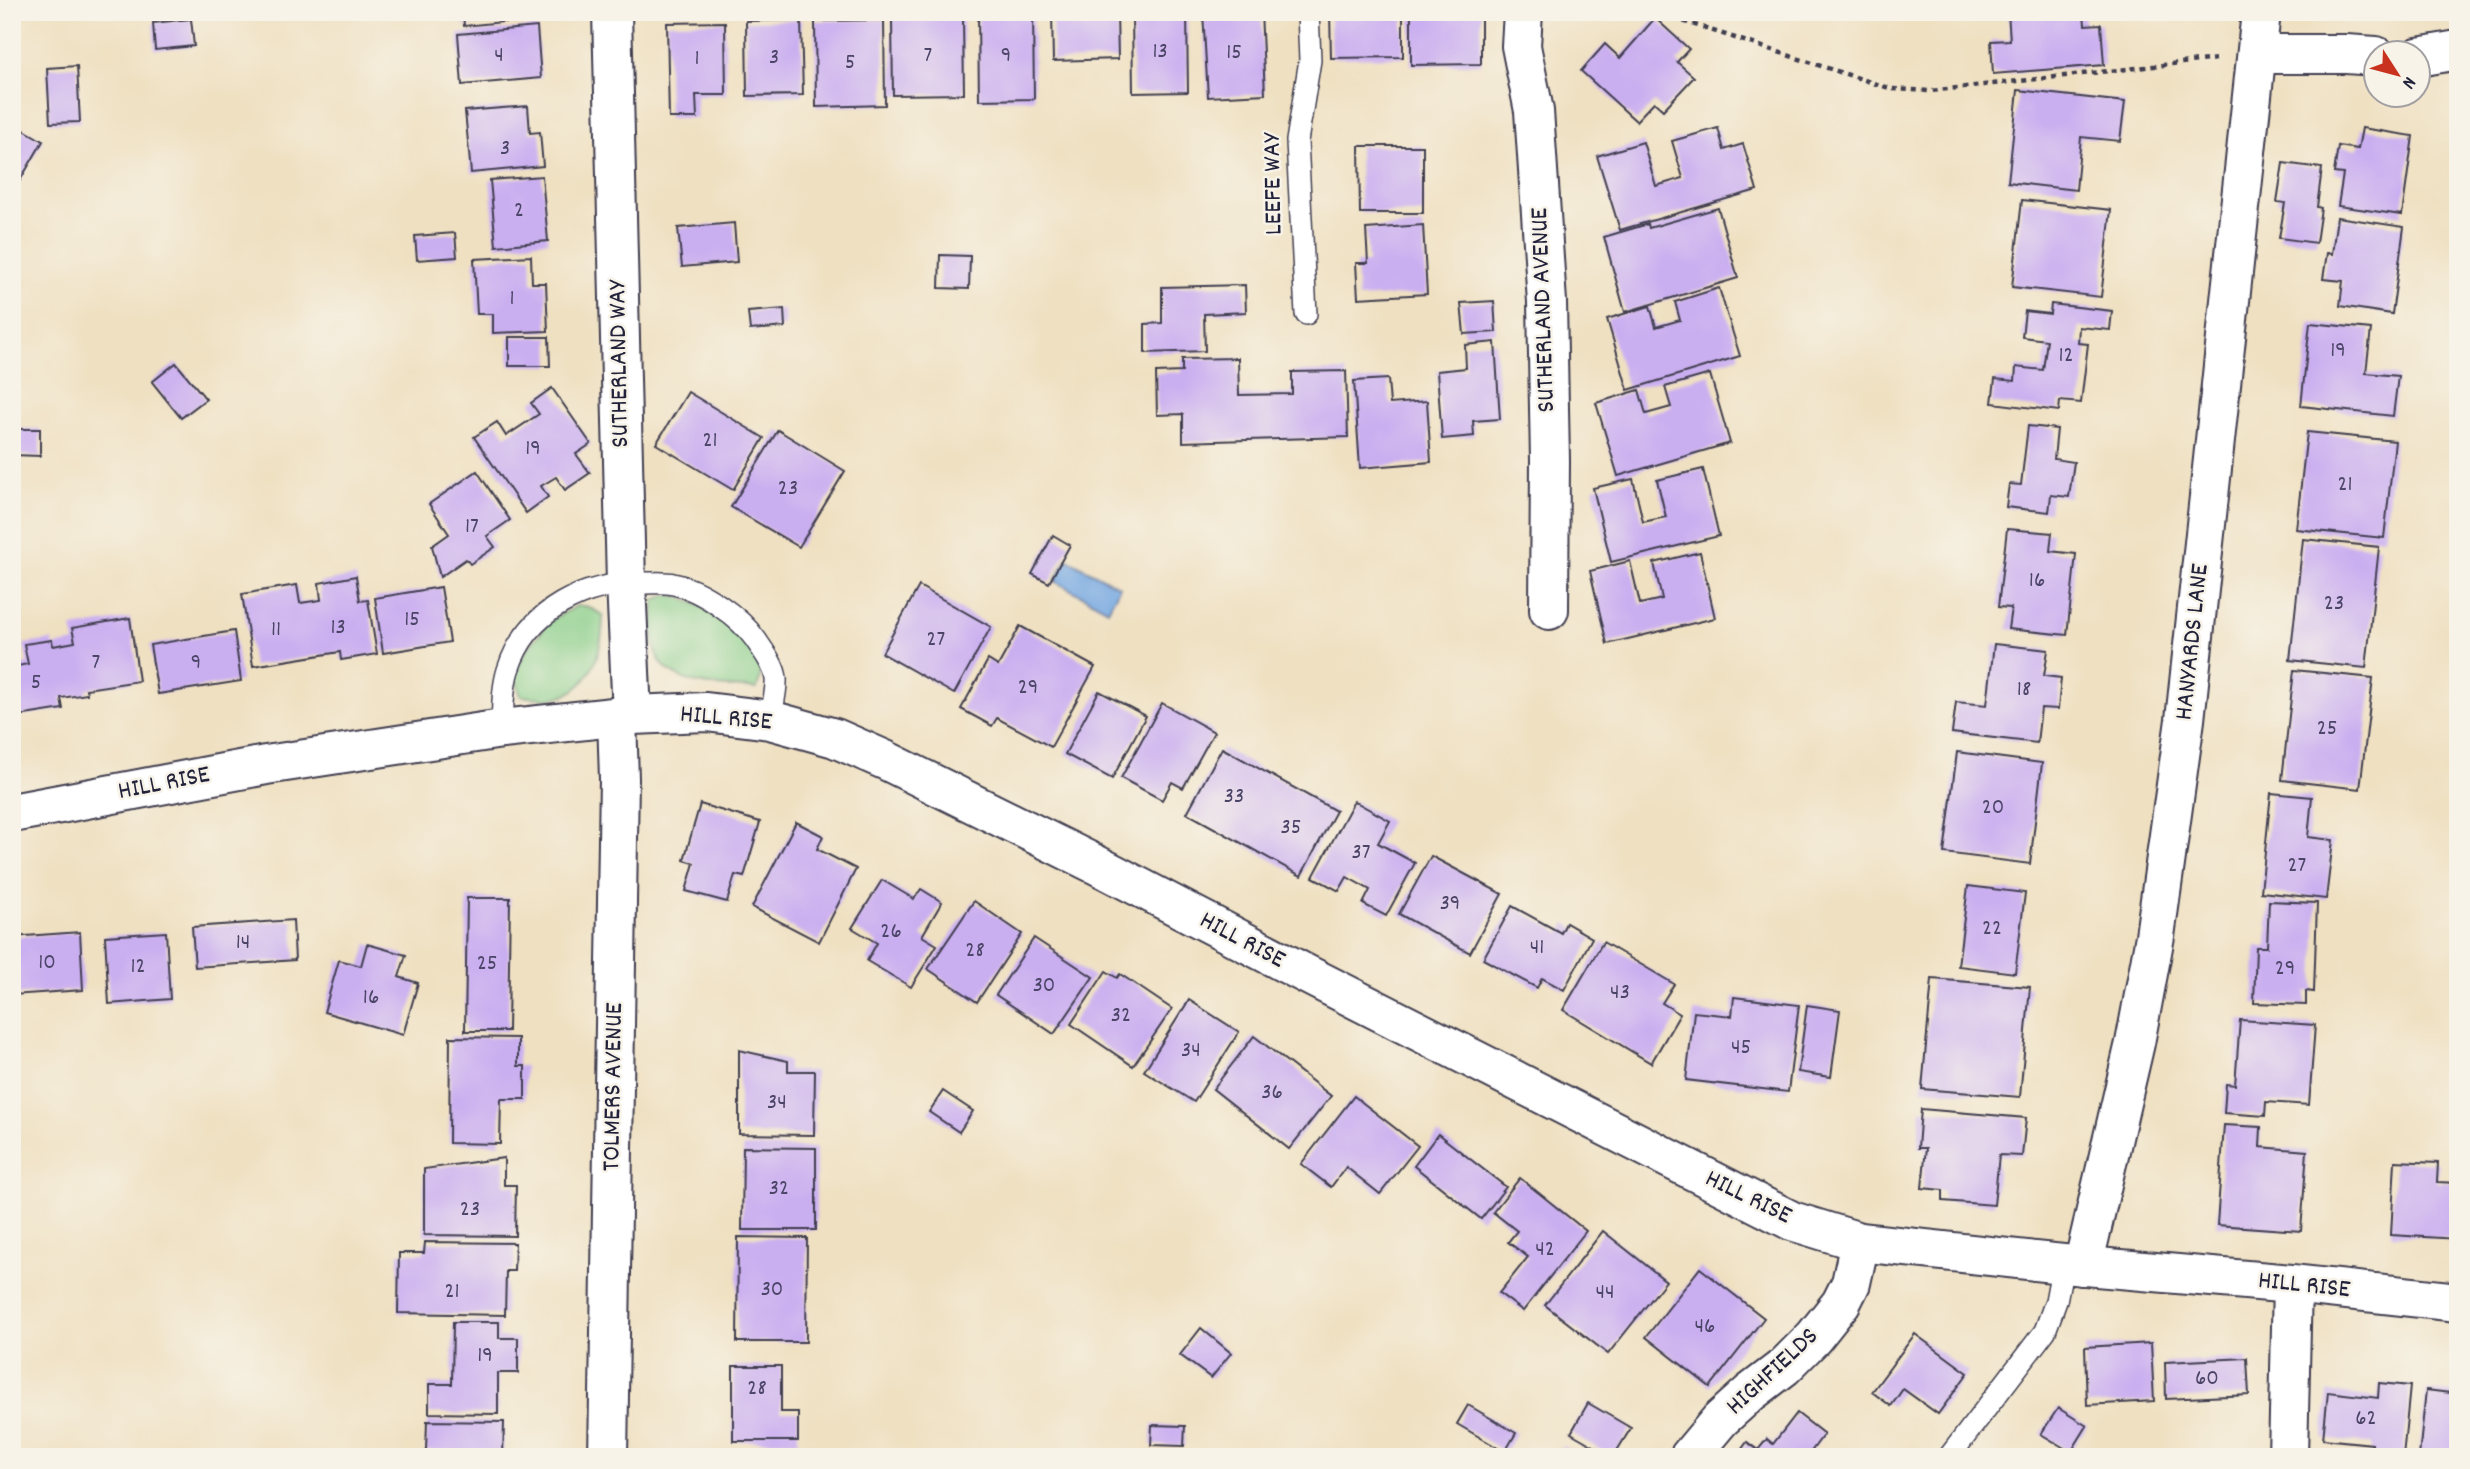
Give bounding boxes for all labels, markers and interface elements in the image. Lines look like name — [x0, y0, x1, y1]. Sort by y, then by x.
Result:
house number: 13 — [1152, 36, 1168, 69]
house number: 15 — [1226, 37, 1242, 70]
north arrow — [2362, 38, 2432, 108]
house number: 4 — [494, 40, 504, 73]
house number: 7 — [924, 40, 932, 73]
house number: 9 — [1001, 40, 1011, 73]
house number: 3 — [769, 42, 779, 75]
house number: 1 — [694, 43, 700, 76]
house number: 5 — [845, 47, 855, 80]
text: N — [2394, 70, 2422, 94]
street label: LEEFE WAY — [1255, 131, 1293, 235]
house number: 3 — [500, 133, 510, 166]
house number: 2 — [514, 195, 524, 228]
street label: SUTHERLAND AVENUE — [1522, 207, 1566, 413]
street label: SUTHERLAND WAY — [600, 278, 640, 448]
house number: 1 — [509, 283, 515, 316]
house number: 19 — [2330, 335, 2346, 368]
house number: 12 — [2058, 340, 2074, 373]
house number: 21 — [702, 425, 718, 458]
house number: 19 — [525, 433, 541, 466]
house number: 21 — [2337, 469, 2353, 502]
house number: 23 — [778, 473, 798, 506]
house number: 17 — [465, 511, 479, 544]
street label: HANYARDS LANE — [2166, 562, 2220, 722]
house number: 16 — [2029, 565, 2045, 598]
house number: 23 — [2324, 588, 2344, 621]
house number: 15 — [404, 604, 420, 637]
house number: 13 — [330, 612, 346, 645]
house number: 11 — [271, 614, 281, 647]
house number: 27 — [927, 624, 945, 657]
house number: 7 — [92, 647, 100, 680]
house number: 9 — [191, 647, 201, 680]
house number: 5 — [31, 667, 41, 700]
house number: 29 — [1018, 672, 1038, 705]
house number: 18 — [2017, 674, 2031, 707]
street label: HILL RISE — [678, 697, 774, 741]
house number: 25 — [2317, 713, 2337, 746]
street label: HILL RISE — [115, 757, 213, 811]
house number: 33 — [1224, 781, 1244, 814]
house number: 20 — [1982, 792, 2004, 825]
house number: 35 — [1281, 812, 1301, 845]
house number: 37 — [1351, 837, 1371, 870]
house number: 27 — [2288, 850, 2306, 883]
house number: 39 — [1440, 888, 1460, 921]
street label: HILL RISE — [1192, 903, 1292, 979]
house number: 22 — [1982, 913, 2002, 946]
house number: 26 — [880, 916, 902, 949]
house number: 14 — [236, 927, 250, 960]
house number: 41 — [1530, 932, 1544, 965]
house number: 28 — [965, 935, 985, 968]
house number: 10 — [38, 947, 56, 980]
house number: 25 — [477, 948, 497, 981]
house number: 12 — [130, 951, 146, 984]
house number: 29 — [2275, 953, 2295, 986]
house number: 30 — [1033, 970, 1055, 1003]
house number: 43 — [1610, 977, 1630, 1010]
house number: 16 — [363, 982, 379, 1015]
house number: 32 — [1111, 1000, 1131, 1033]
street label: TOLMERS AVENUE — [594, 1002, 634, 1172]
house number: 45 — [1731, 1032, 1751, 1065]
house number: 34 — [1181, 1035, 1201, 1068]
house number: 36 — [1261, 1077, 1283, 1110]
house number: 34 — [767, 1087, 787, 1120]
street label: HILL RISE — [1698, 1161, 1798, 1235]
house number: 32 — [769, 1173, 789, 1206]
house number: 23 — [460, 1194, 480, 1227]
house number: 42 — [1535, 1234, 1555, 1267]
street label: HILL RISE — [2256, 1263, 2352, 1309]
house number: 30 — [761, 1274, 783, 1307]
house number: 21 — [444, 1276, 460, 1309]
house number: 44 — [1595, 1277, 1615, 1310]
house number: 46 — [1695, 1311, 1715, 1344]
street label: HIGHFIELDS — [1718, 1319, 1828, 1425]
house number: 19 — [477, 1340, 493, 1373]
house number: 60 — [2195, 1363, 2219, 1396]
house number: 28 — [747, 1373, 767, 1406]
house number: 62 — [2355, 1403, 2377, 1436]

